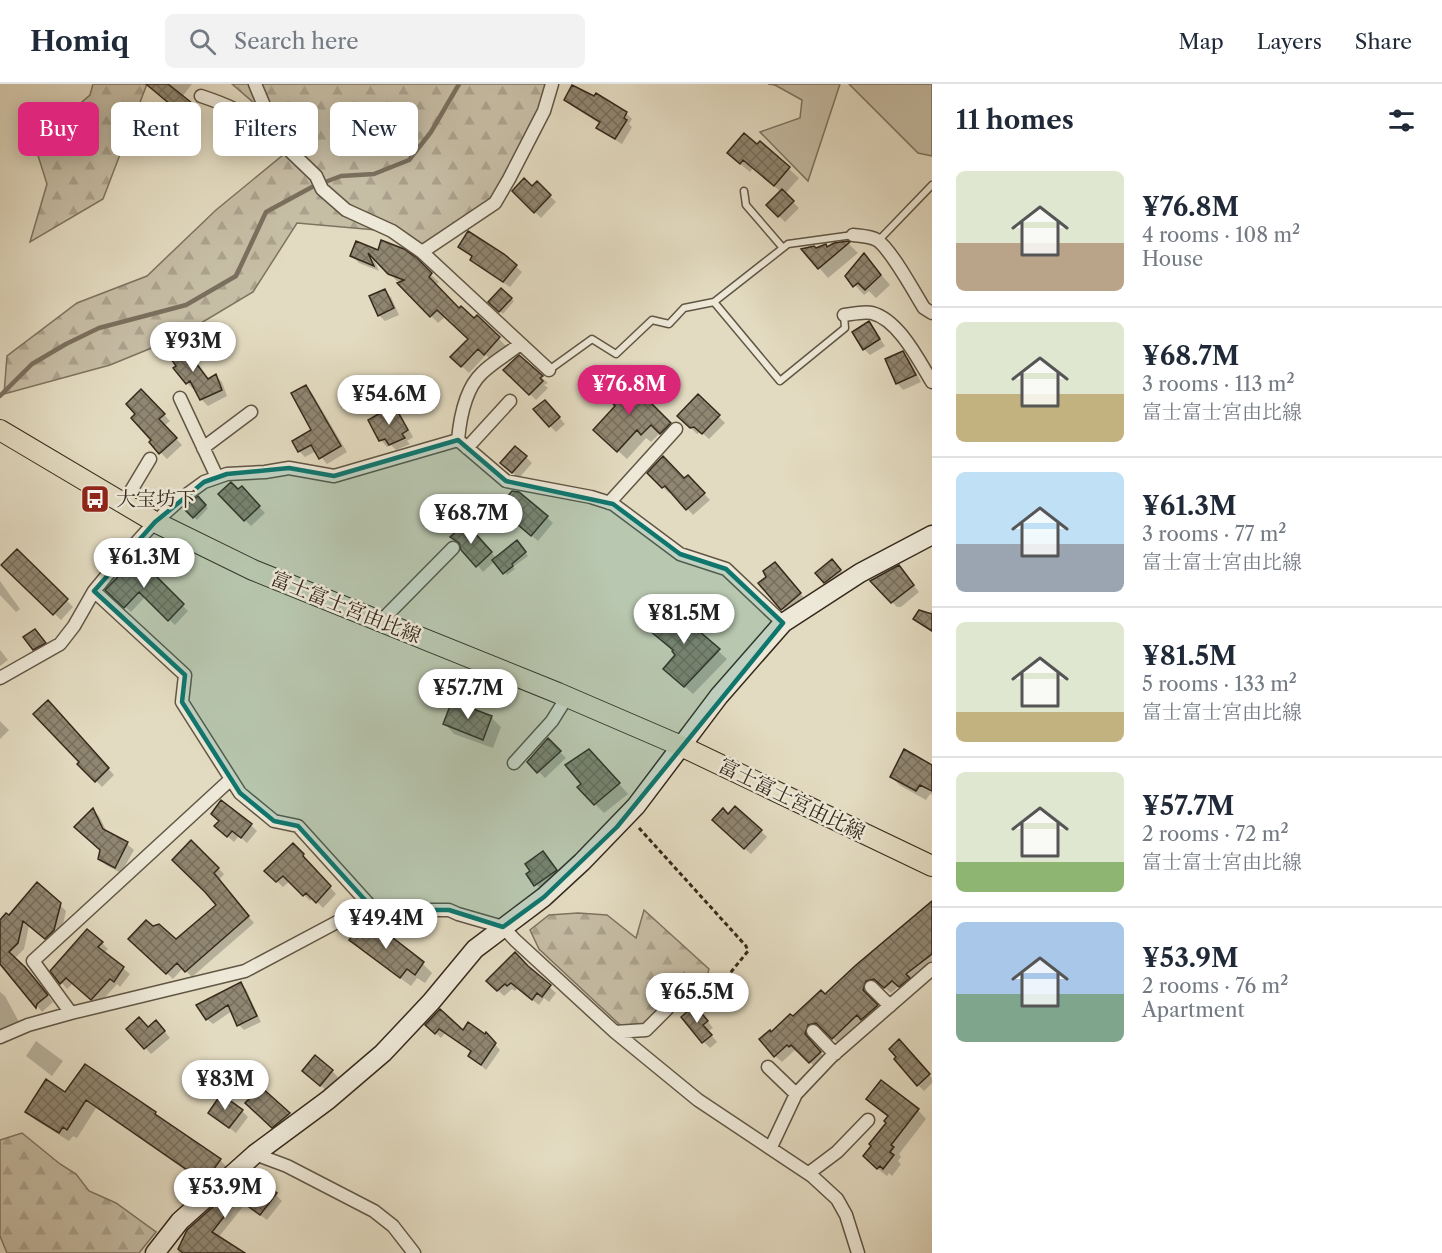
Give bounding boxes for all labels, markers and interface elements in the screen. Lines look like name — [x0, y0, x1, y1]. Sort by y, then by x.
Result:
search box — [165, 14, 585, 68]
text: Homiq — [30, 24, 129, 58]
icon: search — [186, 25, 219, 58]
text: Search here — [234, 28, 359, 55]
text: Map — [1179, 29, 1224, 54]
text: Layers — [1257, 29, 1322, 54]
text: Share — [1355, 29, 1412, 54]
chip: Buy — [18, 102, 99, 156]
chip: Rent — [111, 102, 201, 156]
chip: Filters — [213, 102, 318, 156]
chip: New — [330, 102, 418, 156]
text: 11 homes — [956, 104, 1074, 136]
icon: filters — [1385, 104, 1418, 137]
text: ¥76.8M — [1142, 191, 1239, 223]
icon: home — [1004, 195, 1076, 267]
text: 4 rooms · 108 m² — [1142, 223, 1300, 247]
text: House — [1142, 247, 1203, 271]
pin: ¥93M — [157, 322, 229, 373]
text: ¥93M — [164, 329, 222, 353]
text: ¥68.7M — [1142, 340, 1239, 372]
icon: home — [1004, 346, 1076, 418]
pin: ¥76.8M — [580, 365, 678, 416]
text: ¥76.8M — [592, 372, 666, 396]
text: 3 rooms · 113 m² — [1142, 372, 1295, 396]
pin: ¥54.6M — [340, 375, 438, 426]
text: ¥54.6M — [351, 382, 427, 406]
text: 富士富士宮由比線 — [1142, 400, 1302, 424]
bus stop icon: 大宝坊下 — [79, 483, 111, 515]
place label: 大宝坊下 — [116, 487, 196, 511]
text: ¥61.3M — [1142, 490, 1237, 522]
pin: ¥68.7M — [422, 494, 520, 545]
icon: home — [1004, 496, 1076, 568]
text: ¥68.7M — [434, 501, 508, 525]
text: 3 rooms · 77 m² — [1142, 522, 1286, 546]
pin: ¥61.3M — [95, 538, 193, 589]
text: ¥61.3M — [108, 545, 180, 569]
text: 富士富士宮由比線 — [1142, 550, 1302, 574]
street label: 富士富士宮由比線 — [267, 566, 425, 648]
pin: ¥81.5M — [635, 594, 733, 645]
text: ¥81.5M — [648, 601, 720, 625]
text: ¥81.5M — [1142, 640, 1237, 672]
icon: home — [1004, 646, 1076, 718]
pin: ¥57.7M — [419, 669, 517, 720]
text: 5 rooms · 133 m² — [1142, 672, 1297, 696]
text: ¥57.7M — [432, 676, 504, 700]
text: 富士富士宮由比線 — [1142, 700, 1302, 724]
street label: 富士富士宮由比線 — [715, 753, 869, 845]
text: ¥57.7M — [1142, 790, 1234, 822]
icon: home — [1004, 796, 1076, 868]
text: 2 rooms · 72 m² — [1142, 822, 1289, 846]
text: 富士富士宮由比線 — [1142, 850, 1302, 874]
pin: ¥49.4M — [337, 899, 435, 950]
text: ¥49.4M — [348, 906, 424, 930]
text: ¥53.9M — [1142, 942, 1239, 974]
icon: home — [1004, 946, 1076, 1018]
pin: ¥65.5M — [648, 973, 746, 1024]
text: 2 rooms · 76 m² — [1142, 974, 1288, 998]
text: ¥65.5M — [660, 980, 734, 1004]
text: Apartment — [1142, 998, 1245, 1022]
pin: ¥83M — [189, 1060, 261, 1111]
text: ¥83M — [196, 1067, 254, 1091]
pin: ¥53.9M — [176, 1168, 274, 1219]
text: ¥53.9M — [188, 1175, 262, 1199]

